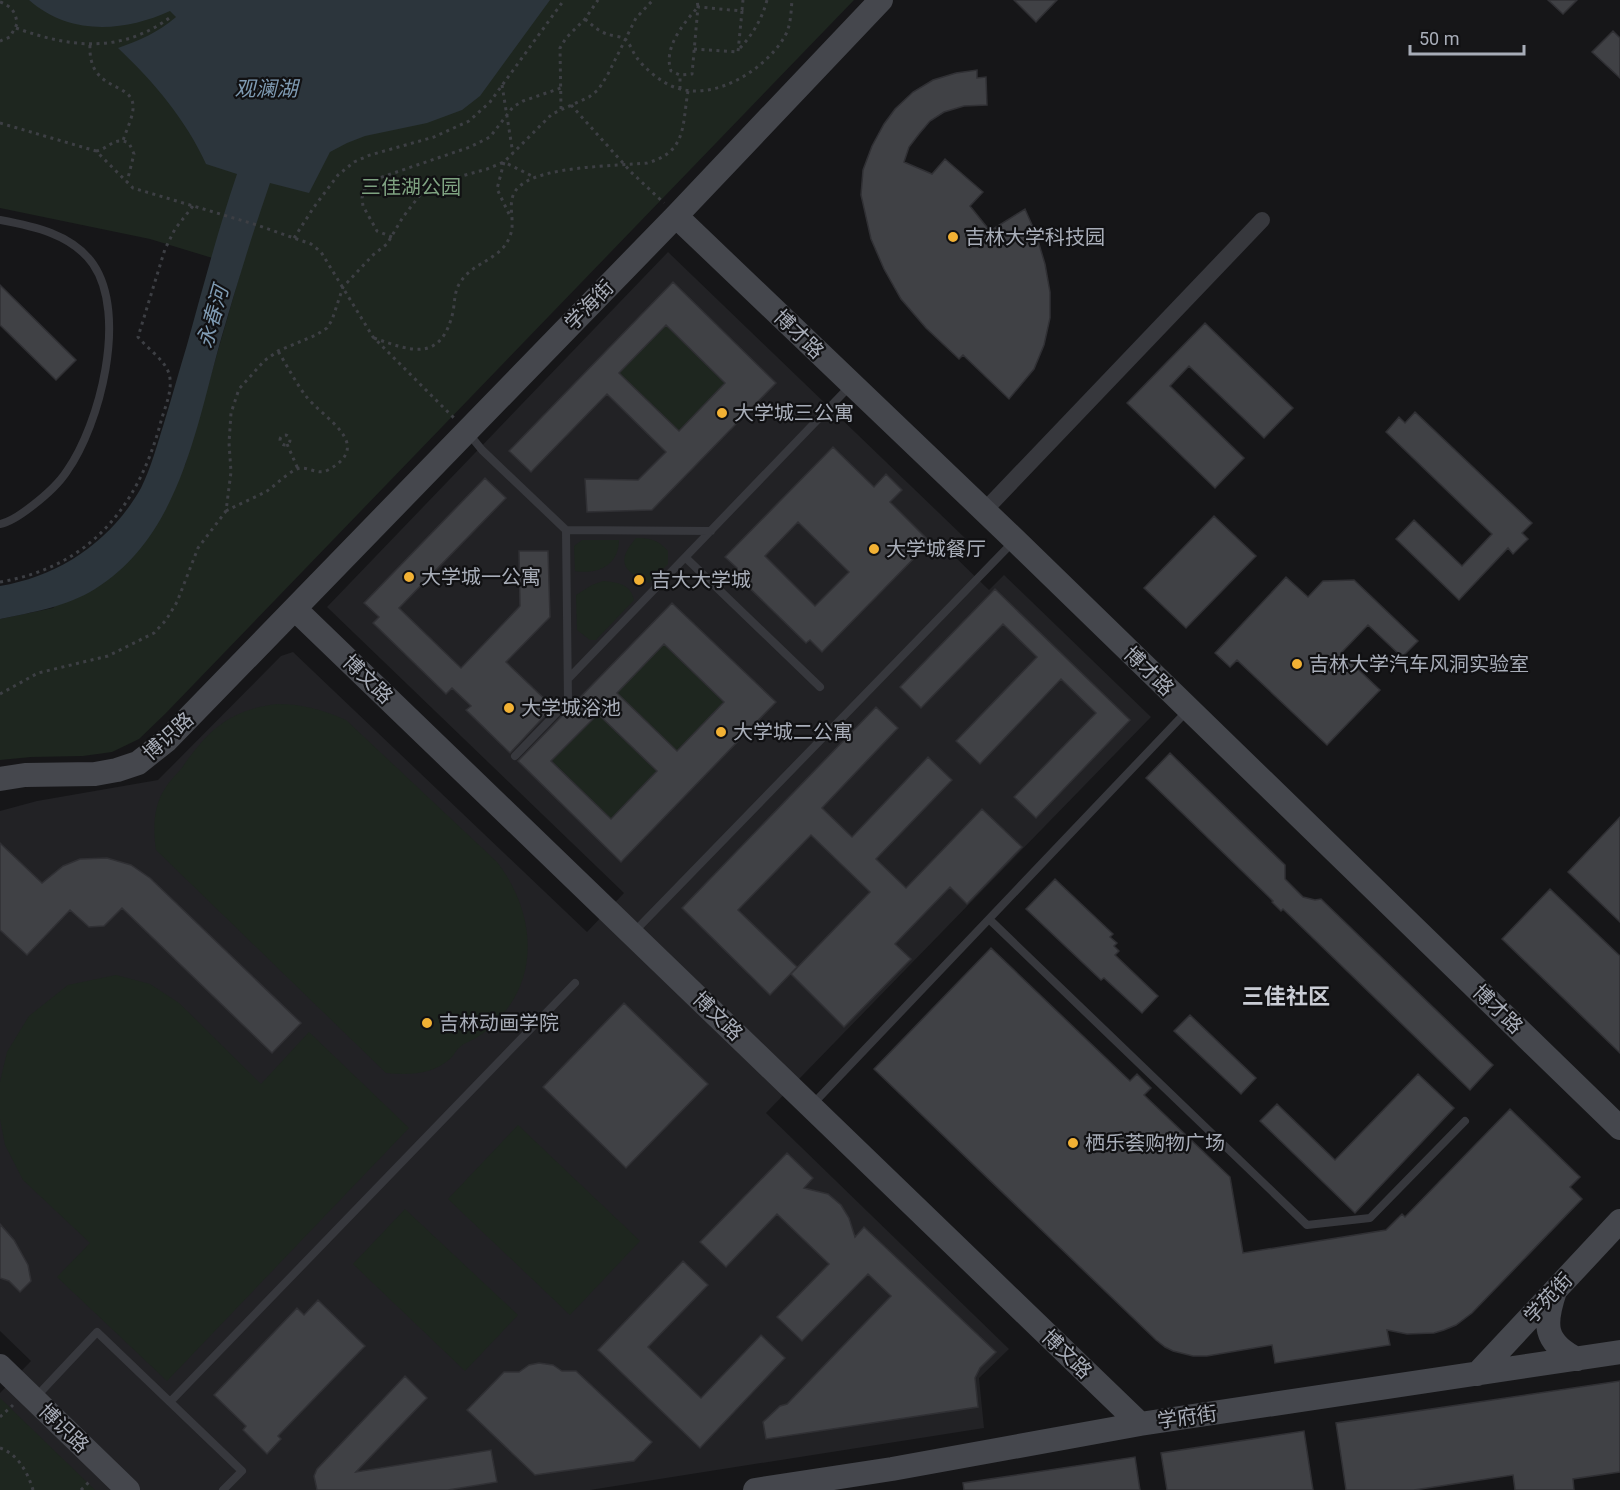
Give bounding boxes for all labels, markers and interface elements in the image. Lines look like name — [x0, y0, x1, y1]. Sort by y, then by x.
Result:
scale bar — [1410, 18, 1524, 56]
text: 50 m — [1419, 28, 1459, 49]
water label: 观澜湖 — [235, 77, 300, 101]
park label: 三佳湖公园 — [361, 175, 461, 199]
place label: 吉林大学科技园 — [965, 225, 1105, 249]
marker: 吉林大学科技园 — [946, 230, 960, 244]
street label: 学海街 — [560, 275, 618, 335]
water label: 永春河 — [193, 280, 234, 351]
street label: 博才路 — [769, 305, 829, 363]
place label: 大学城三公寓 — [734, 401, 854, 425]
marker: 大学城三公寓 — [715, 406, 729, 420]
place label: 大学城餐厅 — [886, 537, 986, 561]
marker: 大学城餐厅 — [867, 542, 881, 556]
place label: 大学城一公寓 — [421, 565, 541, 589]
place label: 吉大大学城 — [651, 568, 751, 592]
marker: 大学城一公寓 — [402, 570, 416, 584]
marker: 吉大大学城 — [632, 573, 646, 587]
street label: 博才路 — [1119, 642, 1179, 700]
street label: 博文路 — [338, 650, 398, 708]
place label: 吉林大学汽车风洞实验室 — [1309, 652, 1529, 676]
marker: 吉林大学汽车风洞实验室 — [1290, 657, 1304, 671]
place label: 大学城浴池 — [521, 696, 621, 720]
marker: 大学城浴池 — [502, 701, 516, 715]
street label: 博识路 — [138, 707, 198, 765]
place label: 大学城二公寓 — [733, 720, 853, 744]
marker: 大学城二公寓 — [714, 725, 728, 739]
street label: 博才路 — [1468, 980, 1528, 1038]
district label: 三佳社区 — [1242, 984, 1330, 1009]
street label: 博文路 — [688, 987, 748, 1045]
place label: 吉林动画学院 — [439, 1011, 559, 1035]
marker: 吉林动画学院 — [420, 1016, 434, 1030]
place label: 栖乐荟购物广场 — [1085, 1131, 1225, 1155]
marker: 栖乐荟购物广场 — [1066, 1136, 1080, 1150]
street label: 学苑街 — [1519, 1268, 1577, 1328]
street label: 博文路 — [1037, 1325, 1097, 1383]
street label: 博识路 — [34, 1399, 94, 1457]
street label: 学府街 — [1156, 1401, 1218, 1433]

